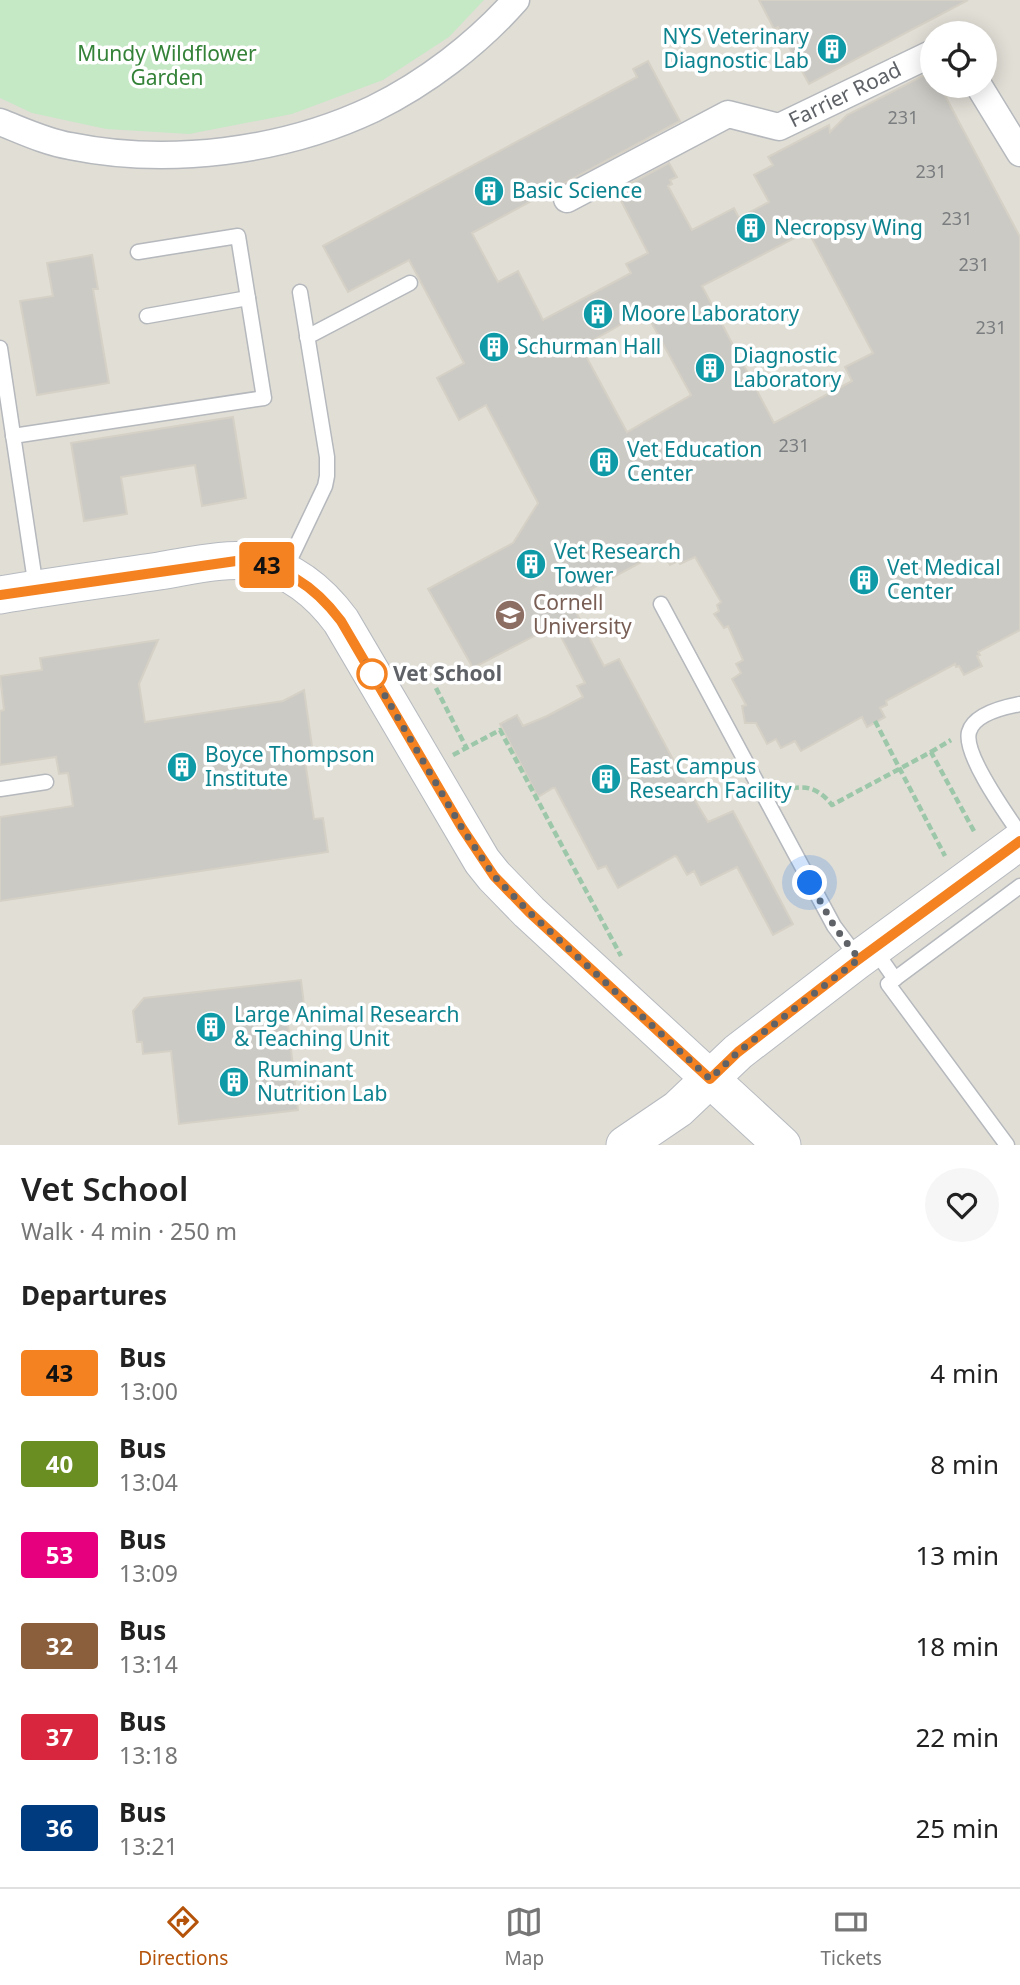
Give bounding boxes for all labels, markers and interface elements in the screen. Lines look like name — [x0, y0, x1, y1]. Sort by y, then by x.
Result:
map controls — [920, 21, 997, 98]
button: locate — [920, 21, 997, 98]
place label: NYS Veterinary Diagnostic Lab — [662, 22, 809, 74]
building icon: NYS Veterinary Diagnostic Lab — [815, 32, 849, 66]
park label: Mundy Wildflower Garden — [77, 39, 257, 91]
street label: Farrier Road — [784, 55, 905, 133]
house number: 231 — [888, 105, 918, 129]
house number: 231 — [916, 159, 946, 183]
building icon: Basic Science — [472, 174, 506, 208]
place label: Basic Science — [512, 176, 642, 204]
house number: 231 — [942, 206, 972, 230]
building icon: Necropsy Wing — [734, 211, 768, 245]
place label: Necropsy Wing — [774, 213, 923, 241]
house number: 231 — [959, 252, 989, 276]
building icon: Moore Laboratory — [581, 297, 615, 331]
place label: Moore Laboratory — [621, 299, 799, 327]
house number: 231 — [976, 315, 1006, 339]
building icon: Schurman Hall — [477, 330, 511, 364]
place label: Schurman Hall — [517, 332, 661, 360]
place label: Diagnostic Laboratory — [733, 341, 841, 393]
building icon: Diagnostic Laboratory — [693, 351, 727, 385]
house number: 231 — [779, 433, 809, 457]
place label: Vet Education Center — [627, 435, 762, 487]
building icon: Vet Education Center — [587, 445, 621, 479]
place label: Vet Research Tower — [554, 537, 681, 589]
line badge: 43 — [236, 542, 298, 588]
building icon: Vet Research Tower — [514, 547, 548, 581]
text: 43 — [253, 548, 281, 581]
place label: Vet Medical Center — [887, 553, 1001, 605]
building icon: Vet Medical Center — [847, 563, 881, 597]
place label: Cornell University — [533, 588, 632, 640]
school or university icon: Cornell University — [493, 598, 527, 632]
marker: Vet School — [357, 659, 387, 689]
place label: Vet School — [393, 659, 502, 687]
place label: Boyce Thompson Institute — [205, 740, 375, 792]
building icon: Boyce Thompson Institute — [165, 750, 199, 784]
place label: East Campus Research Facility — [629, 752, 792, 804]
building icon: East Campus Research Facility — [589, 762, 623, 796]
your location — [792, 865, 827, 900]
place label: Large Animal Research & Teaching Unit — [234, 1000, 459, 1052]
building icon: Large Animal Research & Teaching Unit — [194, 1010, 228, 1044]
place label: Ruminant Nutrition Lab — [257, 1055, 387, 1107]
building icon: Ruminant Nutrition Lab — [217, 1065, 251, 1099]
text: Vet School — [21, 1166, 188, 1211]
button: heart — [925, 1168, 999, 1242]
text: Walk · 4 min · 250 m — [21, 1215, 237, 1247]
text: Departures — [21, 1277, 167, 1313]
text: Bus — [119, 1339, 166, 1375]
text: 4 min — [930, 1355, 999, 1391]
text: 43 — [46, 1356, 73, 1389]
text: 13:00 — [119, 1375, 178, 1407]
text: Bus — [119, 1430, 166, 1466]
text: 8 min — [930, 1446, 999, 1482]
text: 40 — [46, 1447, 73, 1480]
text: 13:04 — [119, 1466, 178, 1498]
text: Bus — [119, 1521, 166, 1557]
text: 13 min — [915, 1537, 999, 1573]
text: 53 — [46, 1538, 73, 1571]
text: 13:09 — [119, 1557, 178, 1589]
text: Bus — [119, 1612, 166, 1648]
text: 18 min — [915, 1628, 999, 1664]
text: 32 — [46, 1629, 73, 1662]
text: 13:14 — [119, 1648, 178, 1680]
text: Bus — [119, 1703, 166, 1739]
text: 22 min — [915, 1719, 999, 1755]
text: 37 — [46, 1720, 73, 1753]
text: 13:18 — [119, 1739, 178, 1771]
text: Bus — [119, 1794, 166, 1830]
text: 25 min — [915, 1810, 999, 1846]
text: 36 — [46, 1811, 73, 1844]
text: 13:21 — [119, 1830, 178, 1862]
tab: Directions — [138, 1903, 228, 1971]
tab: Map — [505, 1903, 544, 1971]
tab: Tickets — [820, 1903, 882, 1971]

